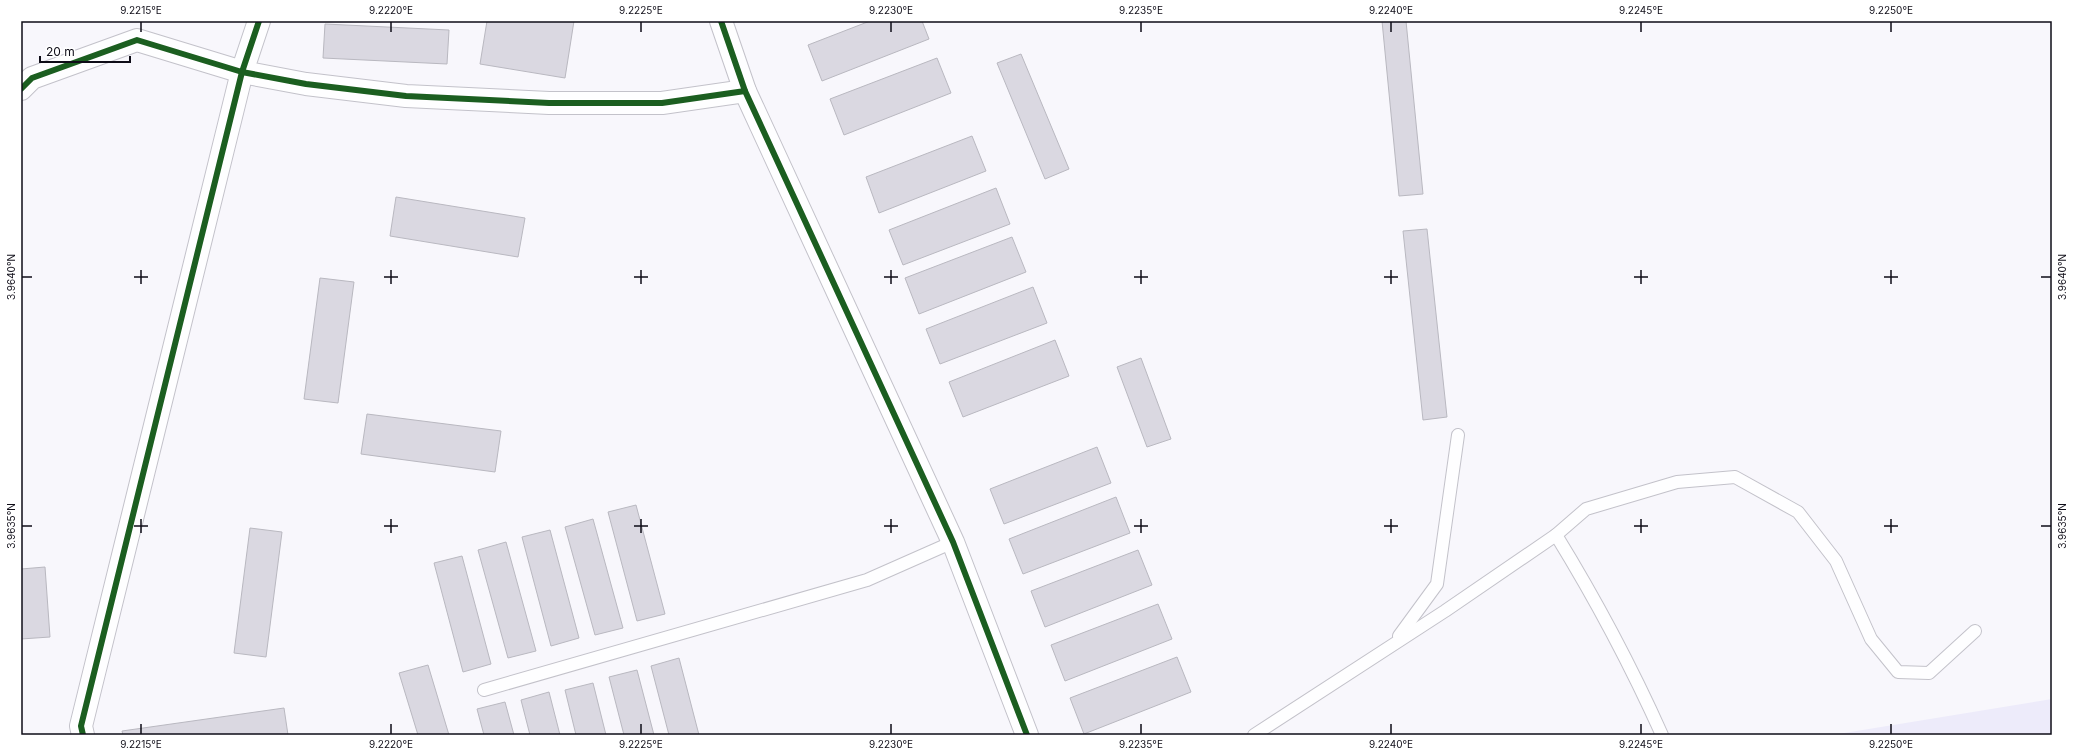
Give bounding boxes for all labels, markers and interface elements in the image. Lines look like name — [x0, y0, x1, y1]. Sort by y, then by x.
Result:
text: 9.2215°E — [120, 4, 162, 16]
text: 9.2220°E — [369, 4, 413, 16]
text: 9.2225°E — [619, 4, 663, 16]
text: 9.2230°E — [869, 4, 913, 16]
text: 9.2235°E — [1119, 4, 1163, 16]
text: 9.2240°E — [1369, 4, 1413, 16]
text: 9.2245°E — [1619, 4, 1663, 16]
text: 9.2250°E — [1869, 4, 1913, 16]
scale bar — [40, 38, 130, 64]
text: 20 m — [46, 44, 75, 59]
text: 3.9640°N — [5, 254, 17, 300]
text: 3.9640°N — [2056, 254, 2068, 300]
text: 3.9635°N — [5, 503, 17, 549]
text: 3.9635°N — [2056, 503, 2068, 549]
text: 9.2215°E — [120, 738, 162, 750]
text: 9.2220°E — [369, 738, 413, 750]
text: 9.2225°E — [619, 738, 663, 750]
text: 9.2230°E — [869, 738, 913, 750]
text: 9.2235°E — [1119, 738, 1163, 750]
text: 9.2240°E — [1369, 738, 1413, 750]
text: 9.2245°E — [1619, 738, 1663, 750]
text: 9.2250°E — [1869, 738, 1913, 750]

